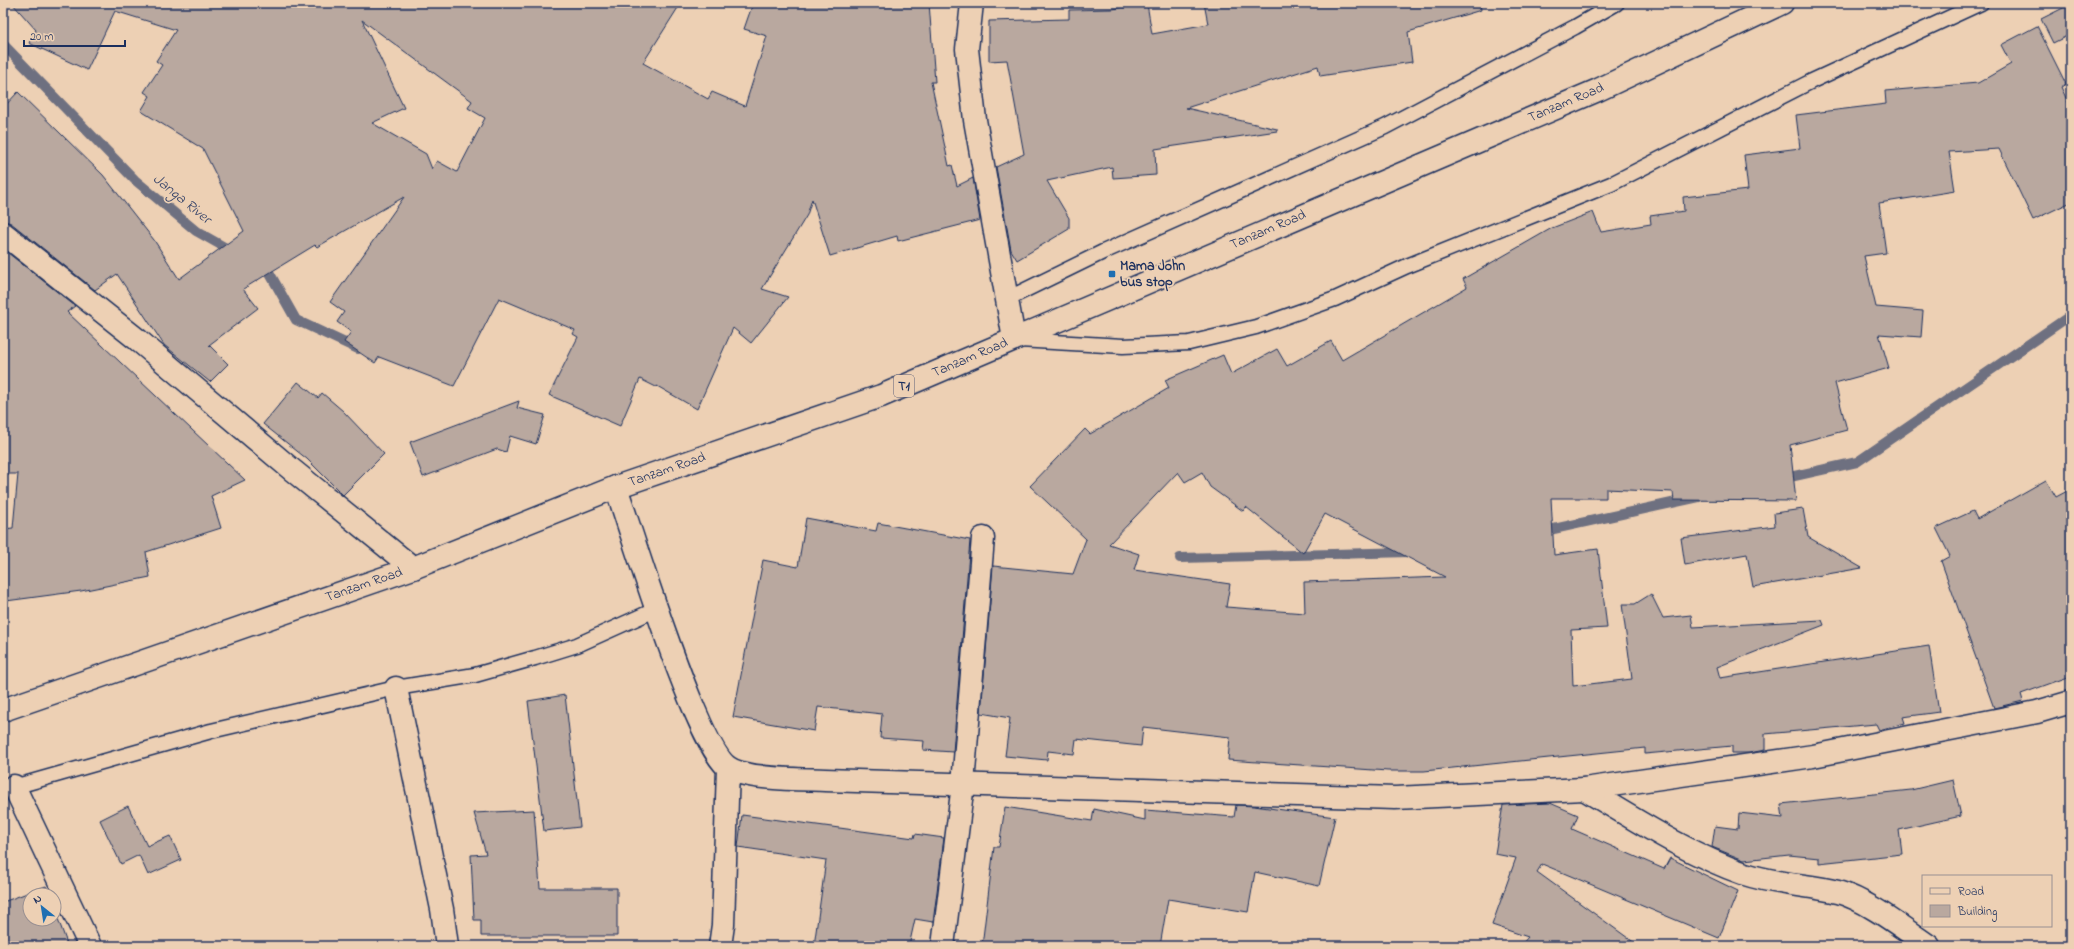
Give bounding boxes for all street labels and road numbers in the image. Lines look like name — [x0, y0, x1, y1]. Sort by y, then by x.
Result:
street label: Tanzam Road — [1525, 78, 1607, 128]
street label: Tanzam Road — [1227, 205, 1309, 255]
street label: Tanzam Road — [929, 333, 1011, 383]
road number: T1 — [894, 375, 914, 397]
street label: Tanzam Road — [625, 447, 709, 493]
street label: Tanzam Road — [322, 562, 406, 608]

